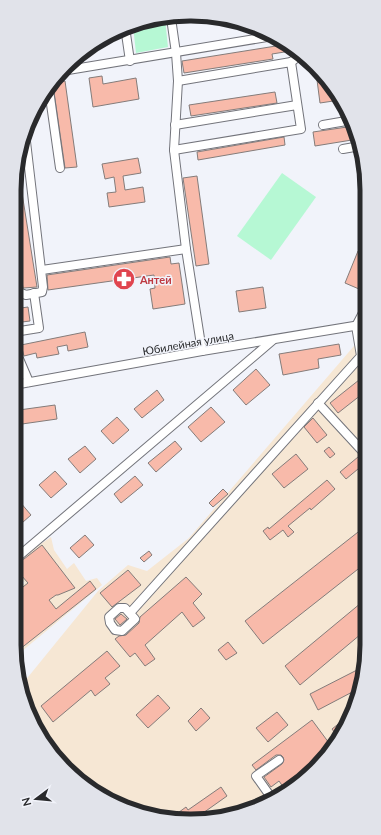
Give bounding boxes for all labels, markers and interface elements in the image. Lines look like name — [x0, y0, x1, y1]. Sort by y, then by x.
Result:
pharmacy icon: Антей — [111, 266, 137, 292]
place label: Антей — [139, 273, 172, 286]
street label: Юбилейная улица — [141, 329, 235, 357]
north arrow — [16, 779, 56, 819]
text: N — [18, 796, 33, 808]

